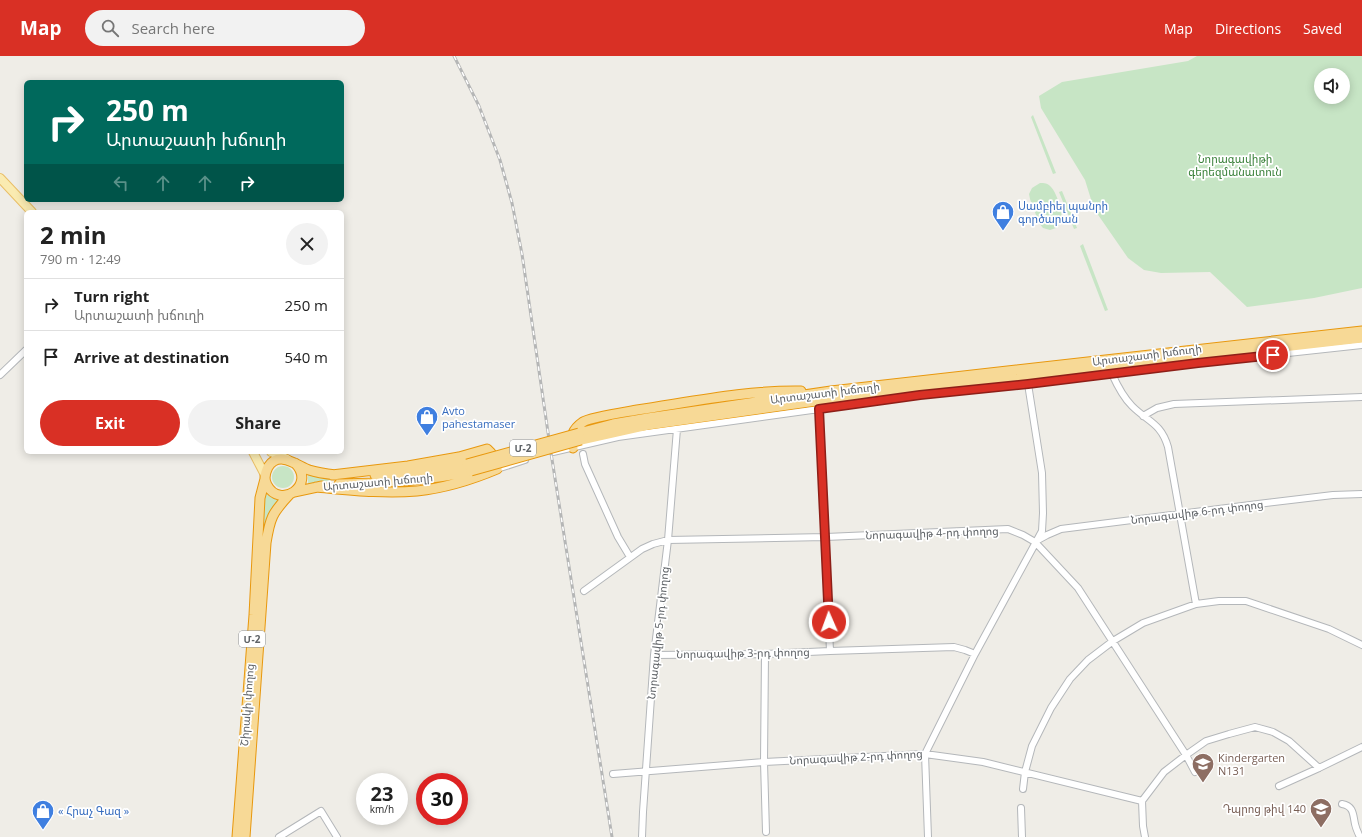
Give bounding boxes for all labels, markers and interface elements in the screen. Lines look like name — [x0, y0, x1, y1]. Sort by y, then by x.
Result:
search box — [85, 10, 365, 46]
text: Map — [20, 15, 61, 41]
icon: search — [99, 17, 121, 39]
text: Search here — [131, 18, 215, 38]
text: Map — [1164, 19, 1193, 38]
text: Directions — [1215, 19, 1281, 38]
text: Saved — [1303, 19, 1342, 38]
map controls — [1314, 68, 1350, 104]
button: sound — [1314, 68, 1350, 104]
text: 250 m — [106, 91, 189, 129]
icon: right — [40, 96, 92, 148]
text: Արտաշատի խճուղի — [106, 127, 286, 151]
park label: Նորագավիթի գերեզմանատուն — [1188, 151, 1282, 179]
icon: left — [110, 172, 132, 194]
icon: ahead — [152, 172, 174, 194]
icon: ahead — [194, 172, 216, 194]
icon: right — [236, 172, 258, 194]
place label: Սամբիել պանրի գործարան — [1018, 198, 1108, 226]
shop icon: Սամբիել պանրի գործարան — [990, 199, 1016, 232]
text: 2 min — [40, 218, 107, 251]
button: close — [286, 223, 328, 265]
text: 790 m · 12:49 — [40, 250, 121, 268]
text: Turn right — [74, 286, 149, 306]
icon: right — [40, 294, 62, 316]
text: 250 m — [284, 295, 328, 315]
text: Արտաշատի խճուղի — [74, 306, 204, 324]
pin — [1256, 338, 1290, 372]
street label: Արտաշատի խճուղի — [1091, 340, 1203, 369]
icon: arrive — [1262, 344, 1284, 366]
icon: arrive — [40, 346, 62, 368]
text: Arrive at destination — [74, 347, 229, 367]
text: 540 m — [284, 347, 328, 367]
street label: Արտաշատի խճուղի — [769, 378, 881, 407]
button: Exit — [40, 400, 180, 446]
button: Share — [188, 400, 328, 446]
place label: Avto pahestamaser — [442, 403, 516, 431]
shop icon: Avto pahestamaser — [414, 404, 440, 437]
road number: Մ-2 — [510, 440, 536, 456]
street label: Արտաշատի խճուղի — [322, 469, 434, 494]
street label: Նորագավիթ 6-րդ փողոց — [1130, 496, 1264, 527]
street label: Նորագավիթ 4-րդ փողոց — [865, 523, 999, 542]
street label: Նորագավիթ 5-րդ փողոց — [643, 566, 672, 700]
position arrow — [808, 601, 850, 643]
road number: Մ-2 — [239, 631, 265, 647]
street label: Նորագավիթ 3-րդ փողոց — [676, 644, 810, 661]
street label: Շիրակի փողոց — [236, 663, 257, 747]
street label: Նորագավիթ 2-րդ փողոց — [789, 746, 923, 767]
place label: Kindergarten N131 — [1218, 750, 1285, 778]
school or university icon: Kindergarten N131 — [1190, 751, 1216, 784]
speed limit sign: 30 — [416, 773, 468, 825]
text: 23 — [371, 780, 393, 807]
school or university icon: Դպրոց թիվ 140 — [1308, 796, 1334, 829]
shop icon: « Հրաչ Գազ » — [30, 798, 56, 831]
place label: Դպրոց թիվ 140 — [1223, 801, 1306, 816]
text: km/h — [370, 802, 394, 816]
place label: « Հրաչ Գազ » — [58, 803, 130, 818]

